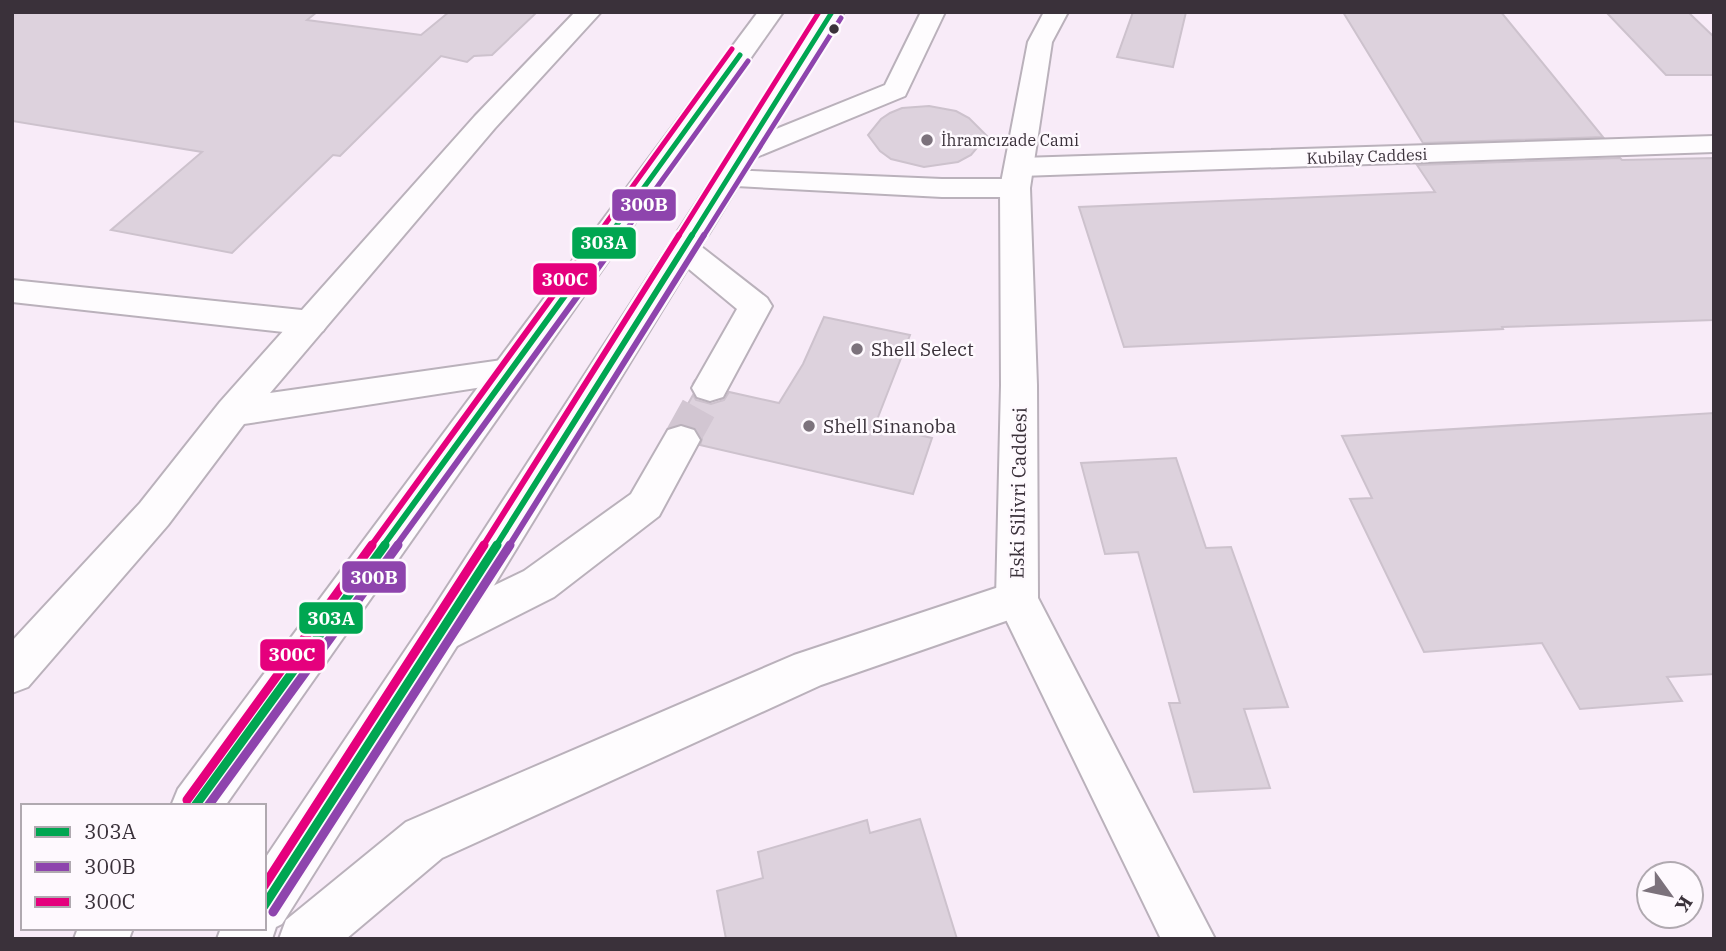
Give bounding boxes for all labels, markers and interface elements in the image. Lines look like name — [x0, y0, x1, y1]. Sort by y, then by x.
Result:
unlabelled marker — [827, 22, 841, 36]
place label: İhramcızade Cami — [941, 130, 1079, 150]
marker: İhramcızade Cami — [919, 132, 935, 148]
street label: Kubilay Caddesi — [1306, 144, 1428, 168]
line badge: 300B — [611, 188, 677, 222]
text: 300B — [620, 192, 668, 216]
line badge: 303A — [571, 226, 637, 260]
text: 303A — [580, 230, 628, 254]
line badge: 300C — [532, 262, 598, 296]
text: 300C — [542, 267, 588, 291]
place label: Shell Select — [871, 337, 974, 361]
marker: Shell Select — [849, 341, 865, 357]
street label: Eski Silivri Caddesi — [1005, 407, 1031, 579]
place label: Shell Sinanoba — [823, 414, 956, 438]
marker: Shell Sinanoba — [801, 418, 817, 434]
line badge: 300B — [341, 560, 407, 594]
text: 300B — [350, 565, 398, 589]
line badge: 303A — [298, 601, 364, 635]
text: 303A — [307, 606, 355, 630]
line badge: 300C — [259, 638, 326, 672]
text: 300C — [269, 642, 315, 666]
legend — [21, 804, 266, 930]
text: 303A — [84, 817, 137, 845]
text: 300B — [84, 852, 136, 880]
north arrow — [1635, 860, 1705, 930]
text: 300C — [84, 887, 135, 915]
text: K — [1670, 892, 1698, 917]

